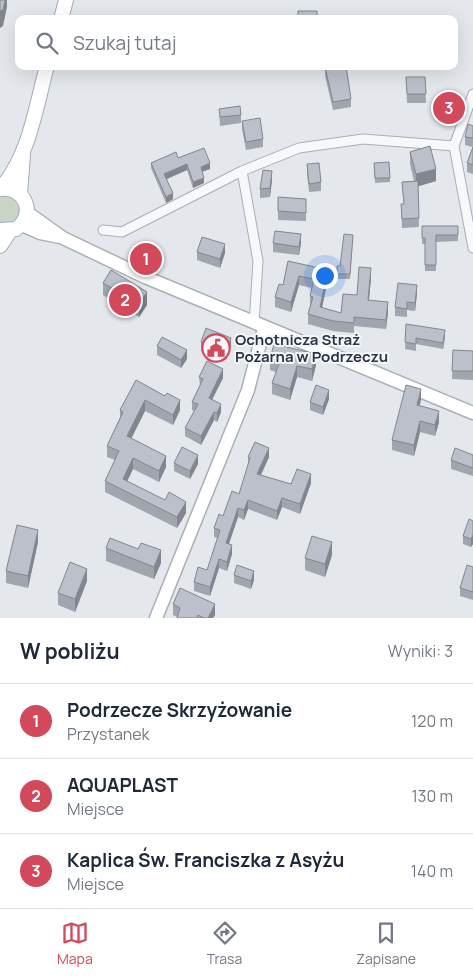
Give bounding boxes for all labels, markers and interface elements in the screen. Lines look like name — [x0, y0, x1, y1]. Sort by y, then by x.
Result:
search box — [15, 15, 458, 70]
icon: search — [33, 29, 61, 57]
text: Szukaj tutaj — [73, 30, 176, 56]
pin: 3 — [433, 89, 465, 127]
pin: 1 — [130, 240, 162, 278]
your location — [312, 263, 338, 289]
pin: 2 — [109, 281, 141, 319]
place label: Ochotnicza Straż Pożarna w Podrzeczu — [235, 329, 388, 367]
public building icon: Ochotnicza Straż Pożarna w Podrzeczu — [201, 333, 231, 363]
text: W pobliżu — [20, 637, 120, 665]
text: Wyniki: 3 — [388, 640, 453, 662]
text: Podrzecze Skrzyżowanie — [67, 697, 292, 723]
text: 1 — [32, 710, 40, 732]
text: 120 m — [411, 710, 453, 732]
text: Przystanek — [67, 723, 150, 745]
text: AQUAPLAST — [67, 772, 178, 798]
text: 2 — [31, 785, 41, 807]
text: 130 m — [411, 785, 453, 807]
text: Miejsce — [67, 798, 124, 820]
text: Kaplica Św. Franciszka z Asyżu — [67, 847, 344, 873]
text: 3 — [31, 860, 41, 882]
text: 140 m — [411, 860, 453, 882]
text: Miejsce — [67, 873, 124, 895]
tab: Mapa — [57, 919, 93, 968]
tab: Trasa — [207, 919, 242, 968]
tab: Zapisane — [356, 919, 416, 968]

